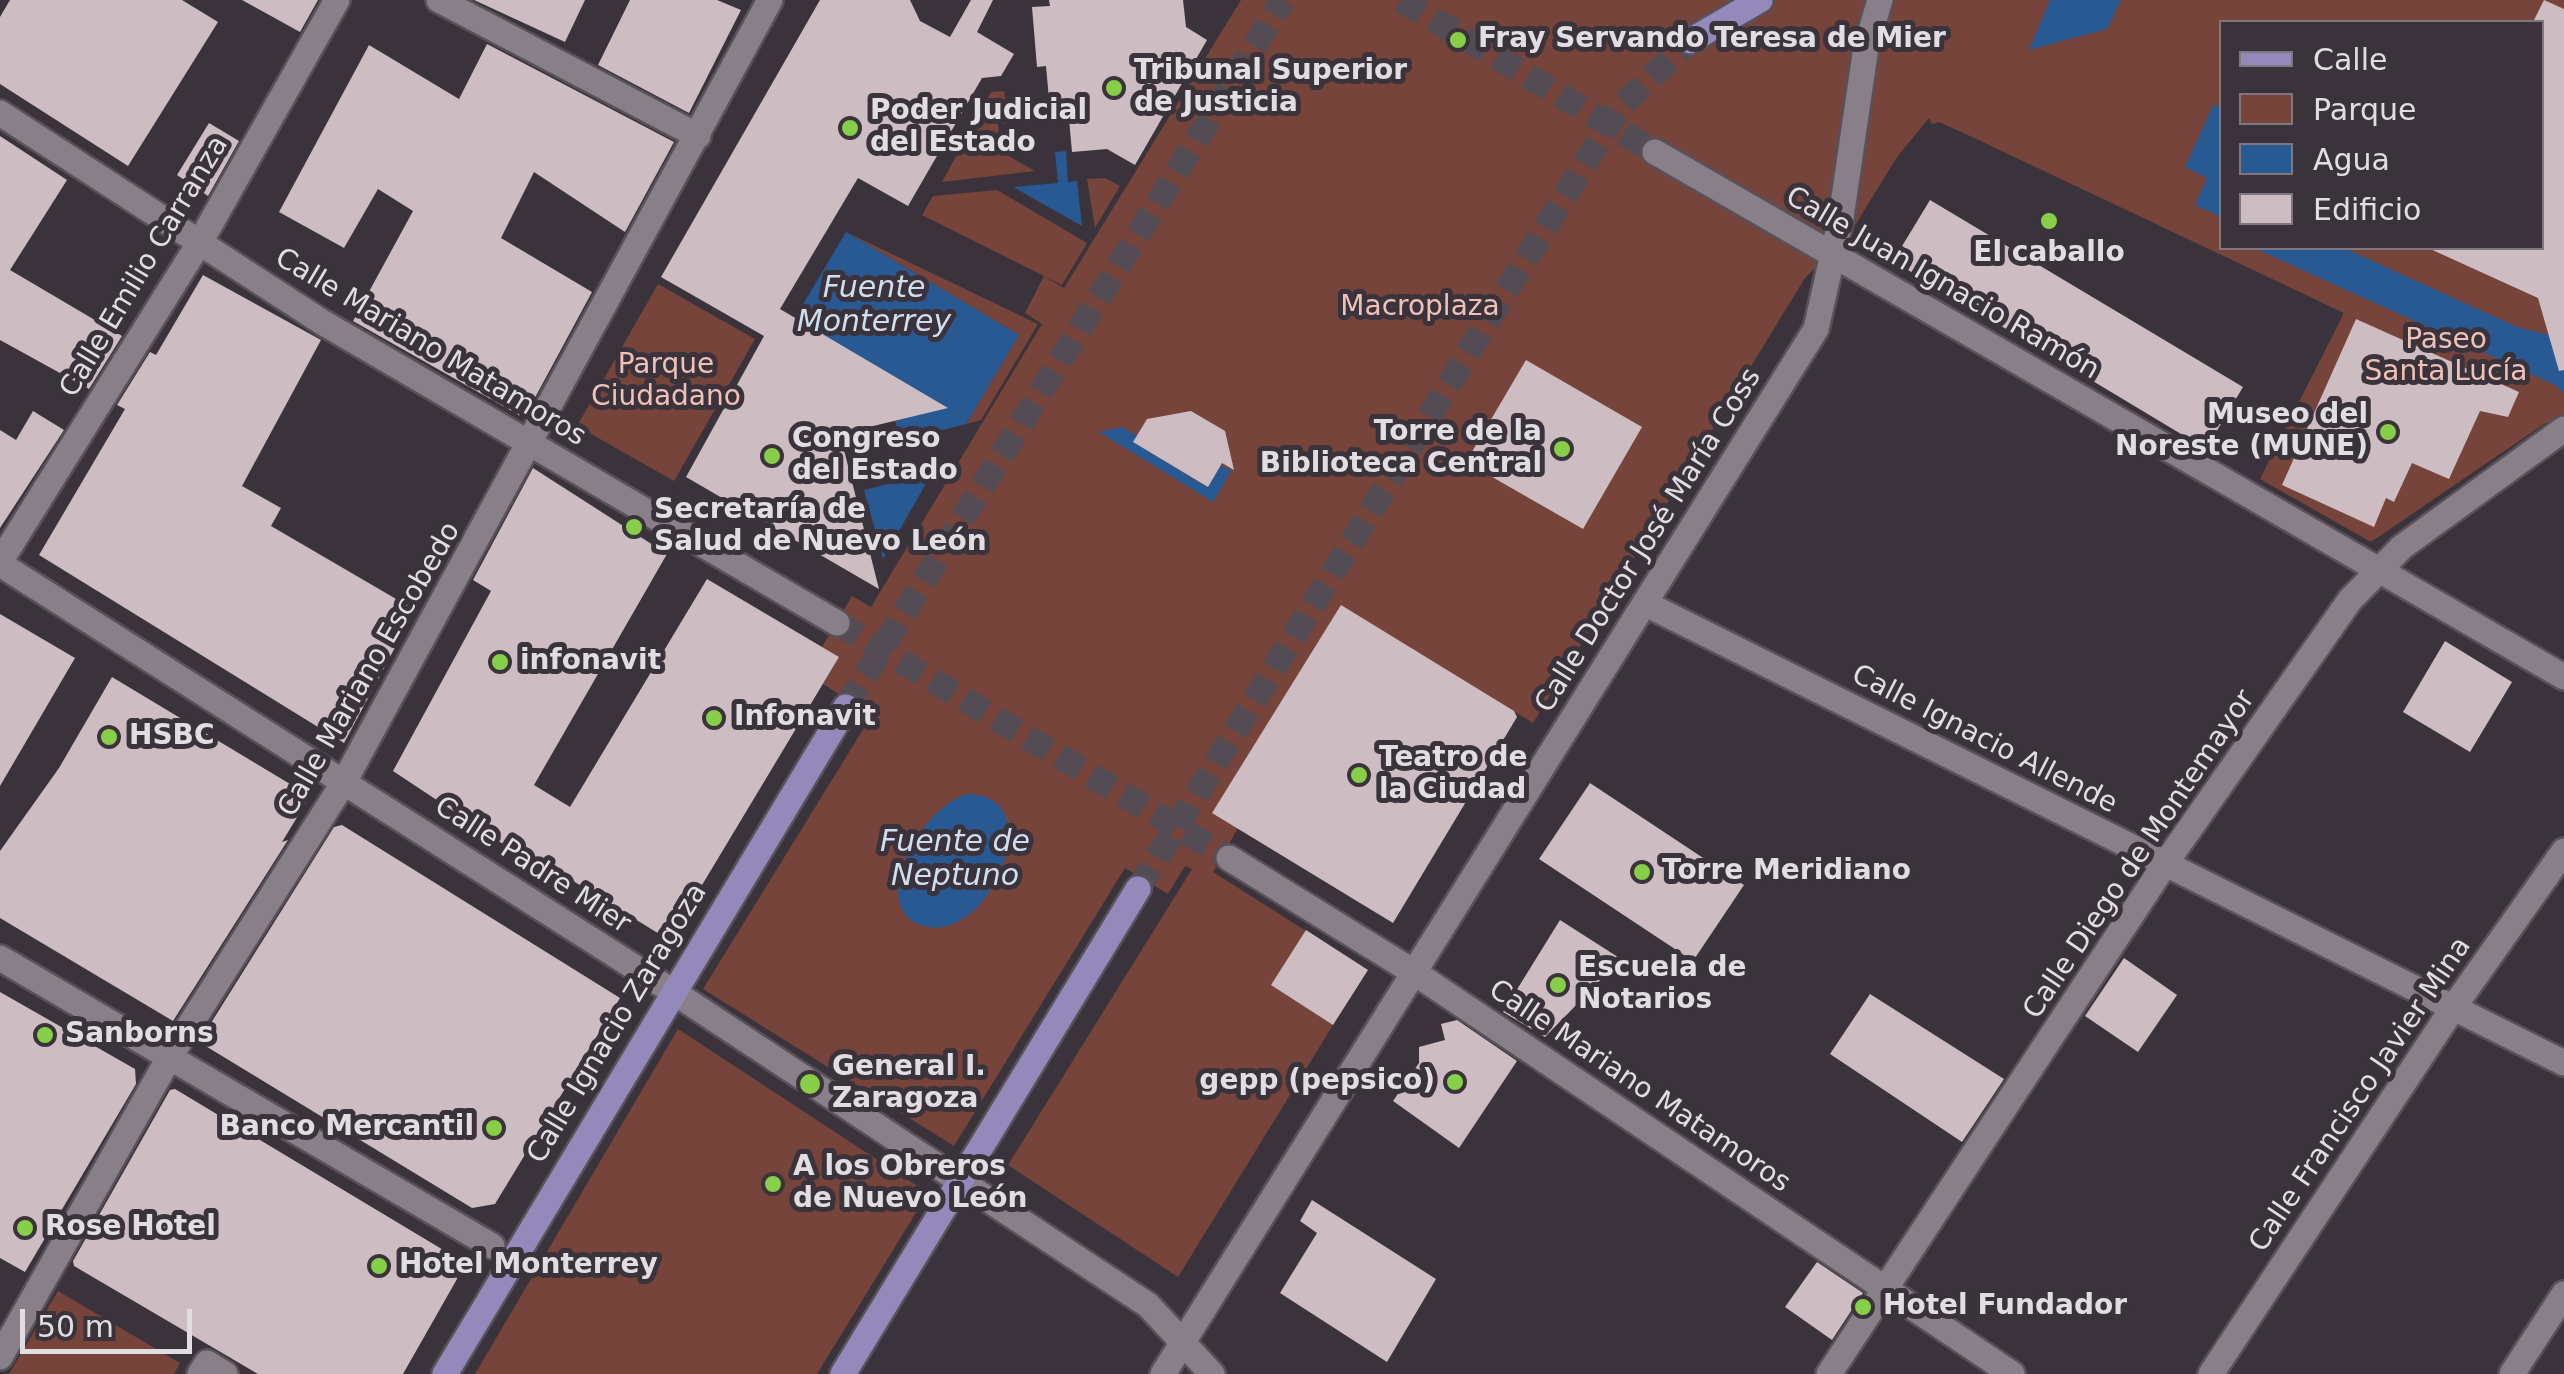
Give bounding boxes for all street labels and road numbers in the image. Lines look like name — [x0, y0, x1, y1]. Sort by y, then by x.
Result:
street label: Calle Emilio Carranza — [54, 130, 236, 404]
street label: Calle Juan Ignacio Ramón — [1779, 180, 2105, 388]
street label: Calle Mariano Matamoros — [269, 242, 591, 454]
street label: Calle Doctor José María Coss — [1529, 363, 1769, 719]
street label: Calle Mariano Escobedo — [272, 517, 468, 823]
street label: Calle Ignacio Allende — [1846, 658, 2122, 822]
street label: Calle Diego de Montemayor — [2017, 684, 2263, 1026]
street label: Calle Padre Mier — [428, 790, 636, 942]
street label: Calle Ignacio Zaragoza — [521, 878, 715, 1170]
street label: Calle Francisco Javier Mina — [2243, 931, 2479, 1259]
street label: Calle Mariano Matamoros — [1482, 973, 1796, 1201]

